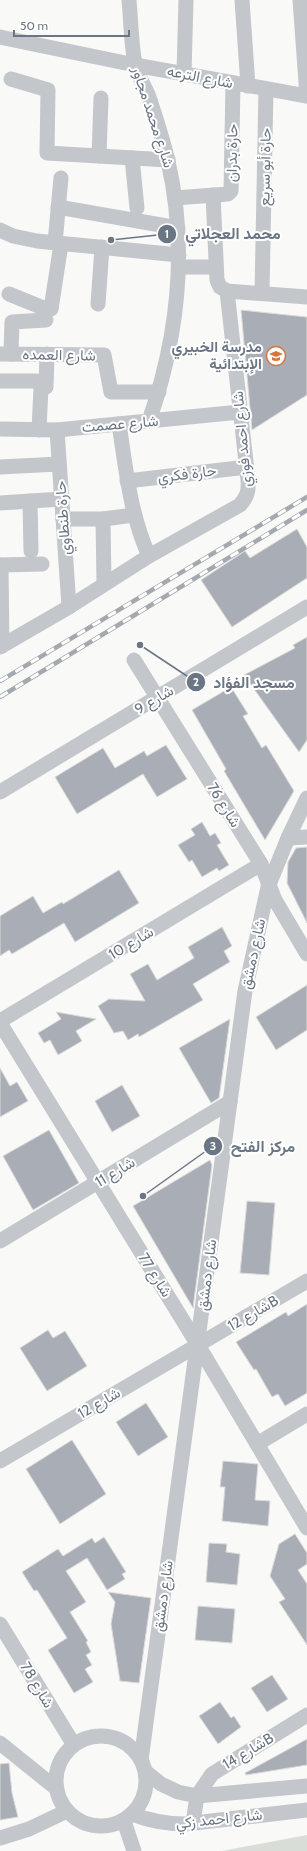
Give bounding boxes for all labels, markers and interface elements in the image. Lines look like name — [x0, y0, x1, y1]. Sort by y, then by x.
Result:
scale bar — [14, 12, 129, 38]
text: 50 m — [20, 18, 48, 33]
street label: شارع الترعه — [165, 62, 235, 94]
street label: شارع محمد مجاور — [126, 63, 178, 171]
street label: حارة بدران — [222, 124, 242, 182]
street label: حارة أبو سريع — [255, 128, 277, 206]
callout: محمد العجلاتي — [157, 220, 288, 248]
text: محمد العجلاتي — [185, 224, 281, 247]
text: 1 — [165, 226, 169, 241]
place label: مدرسة الخبيري الإبتدائية — [172, 338, 262, 374]
street label: شارع العمده — [22, 345, 96, 367]
school or university icon: مدرسة الخبيري الإبتدائية — [265, 345, 287, 367]
street label: شارع احمد فوزي — [229, 390, 259, 488]
street label: شارع عصمت — [81, 412, 159, 438]
street label: حارة فكري — [157, 461, 218, 491]
street label: حارة طنطاوي — [51, 480, 79, 556]
callout: مسجد الفؤاد — [186, 668, 303, 696]
text: مسجد الفؤاد — [213, 673, 295, 693]
text: 2 — [193, 674, 199, 689]
street label: شارع 9 — [131, 681, 178, 720]
street label: شارع 76 — [202, 779, 245, 832]
street label: شارع دمشق — [237, 917, 271, 991]
street label: شارع 10 — [105, 923, 158, 965]
callout: مركز الفتح — [203, 1132, 304, 1160]
text: مركز الفتح — [231, 1137, 296, 1158]
text: 3 — [210, 1138, 216, 1153]
street label: شارع 11 — [92, 1153, 139, 1193]
street label: شارع دمشق — [194, 1238, 222, 1312]
street label: شارع 77 — [133, 1250, 176, 1302]
street label: شارع 12B — [225, 1291, 282, 1336]
street label: شارع 12 — [74, 1384, 125, 1424]
street label: شارع دمشق — [149, 1559, 179, 1633]
street label: شارع 78 — [15, 1659, 58, 1712]
street label: شارع 14B — [219, 1729, 278, 1775]
street label: شارع احمد زكي — [175, 1805, 264, 1836]

